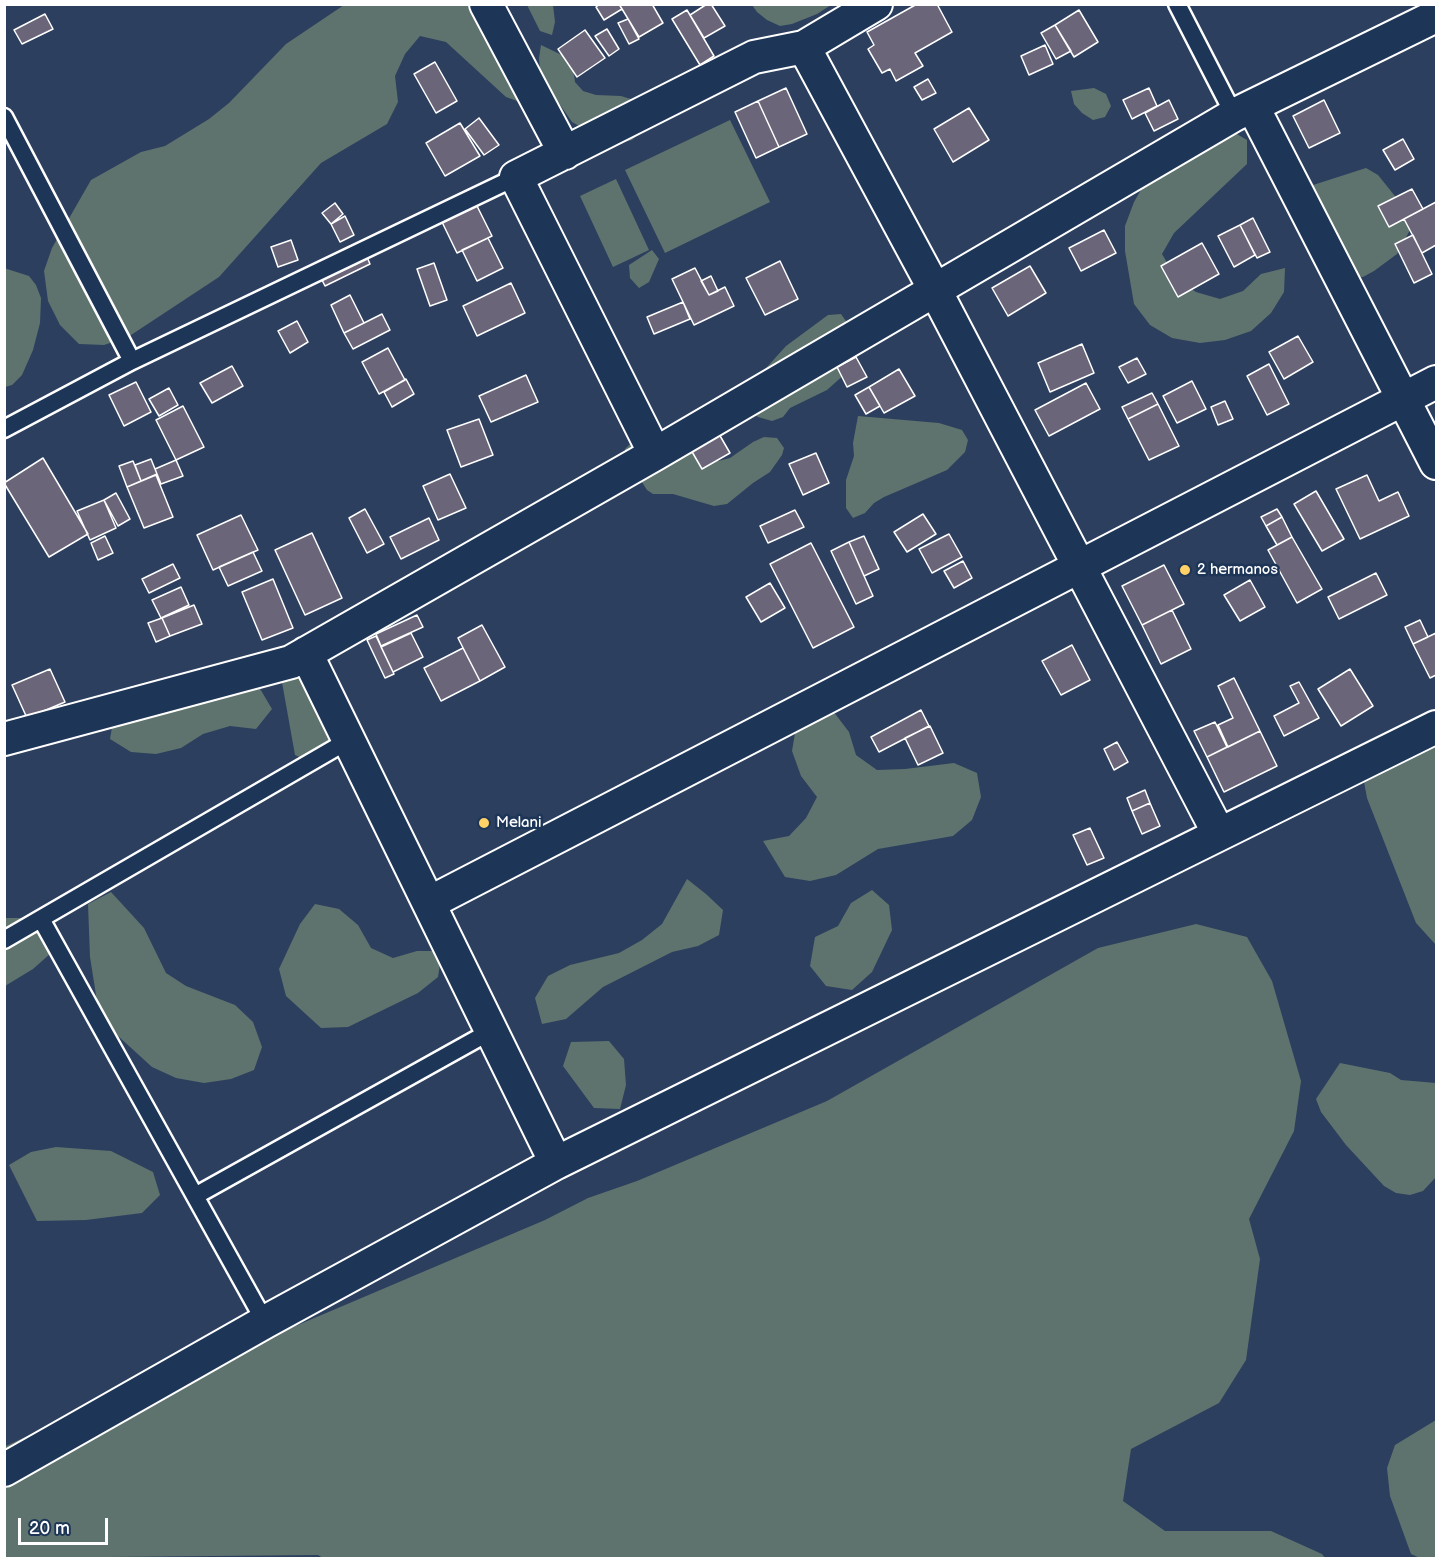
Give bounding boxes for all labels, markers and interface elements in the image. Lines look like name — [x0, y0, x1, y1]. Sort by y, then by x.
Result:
place label: 2 hermanos — [1197, 561, 1278, 579]
marker: 2 hermanos — [1178, 563, 1192, 577]
place label: Melani — [496, 814, 542, 832]
marker: Melani — [477, 816, 491, 830]
scale bar — [21, 1506, 111, 1544]
text: 20 m — [29, 1518, 70, 1539]

